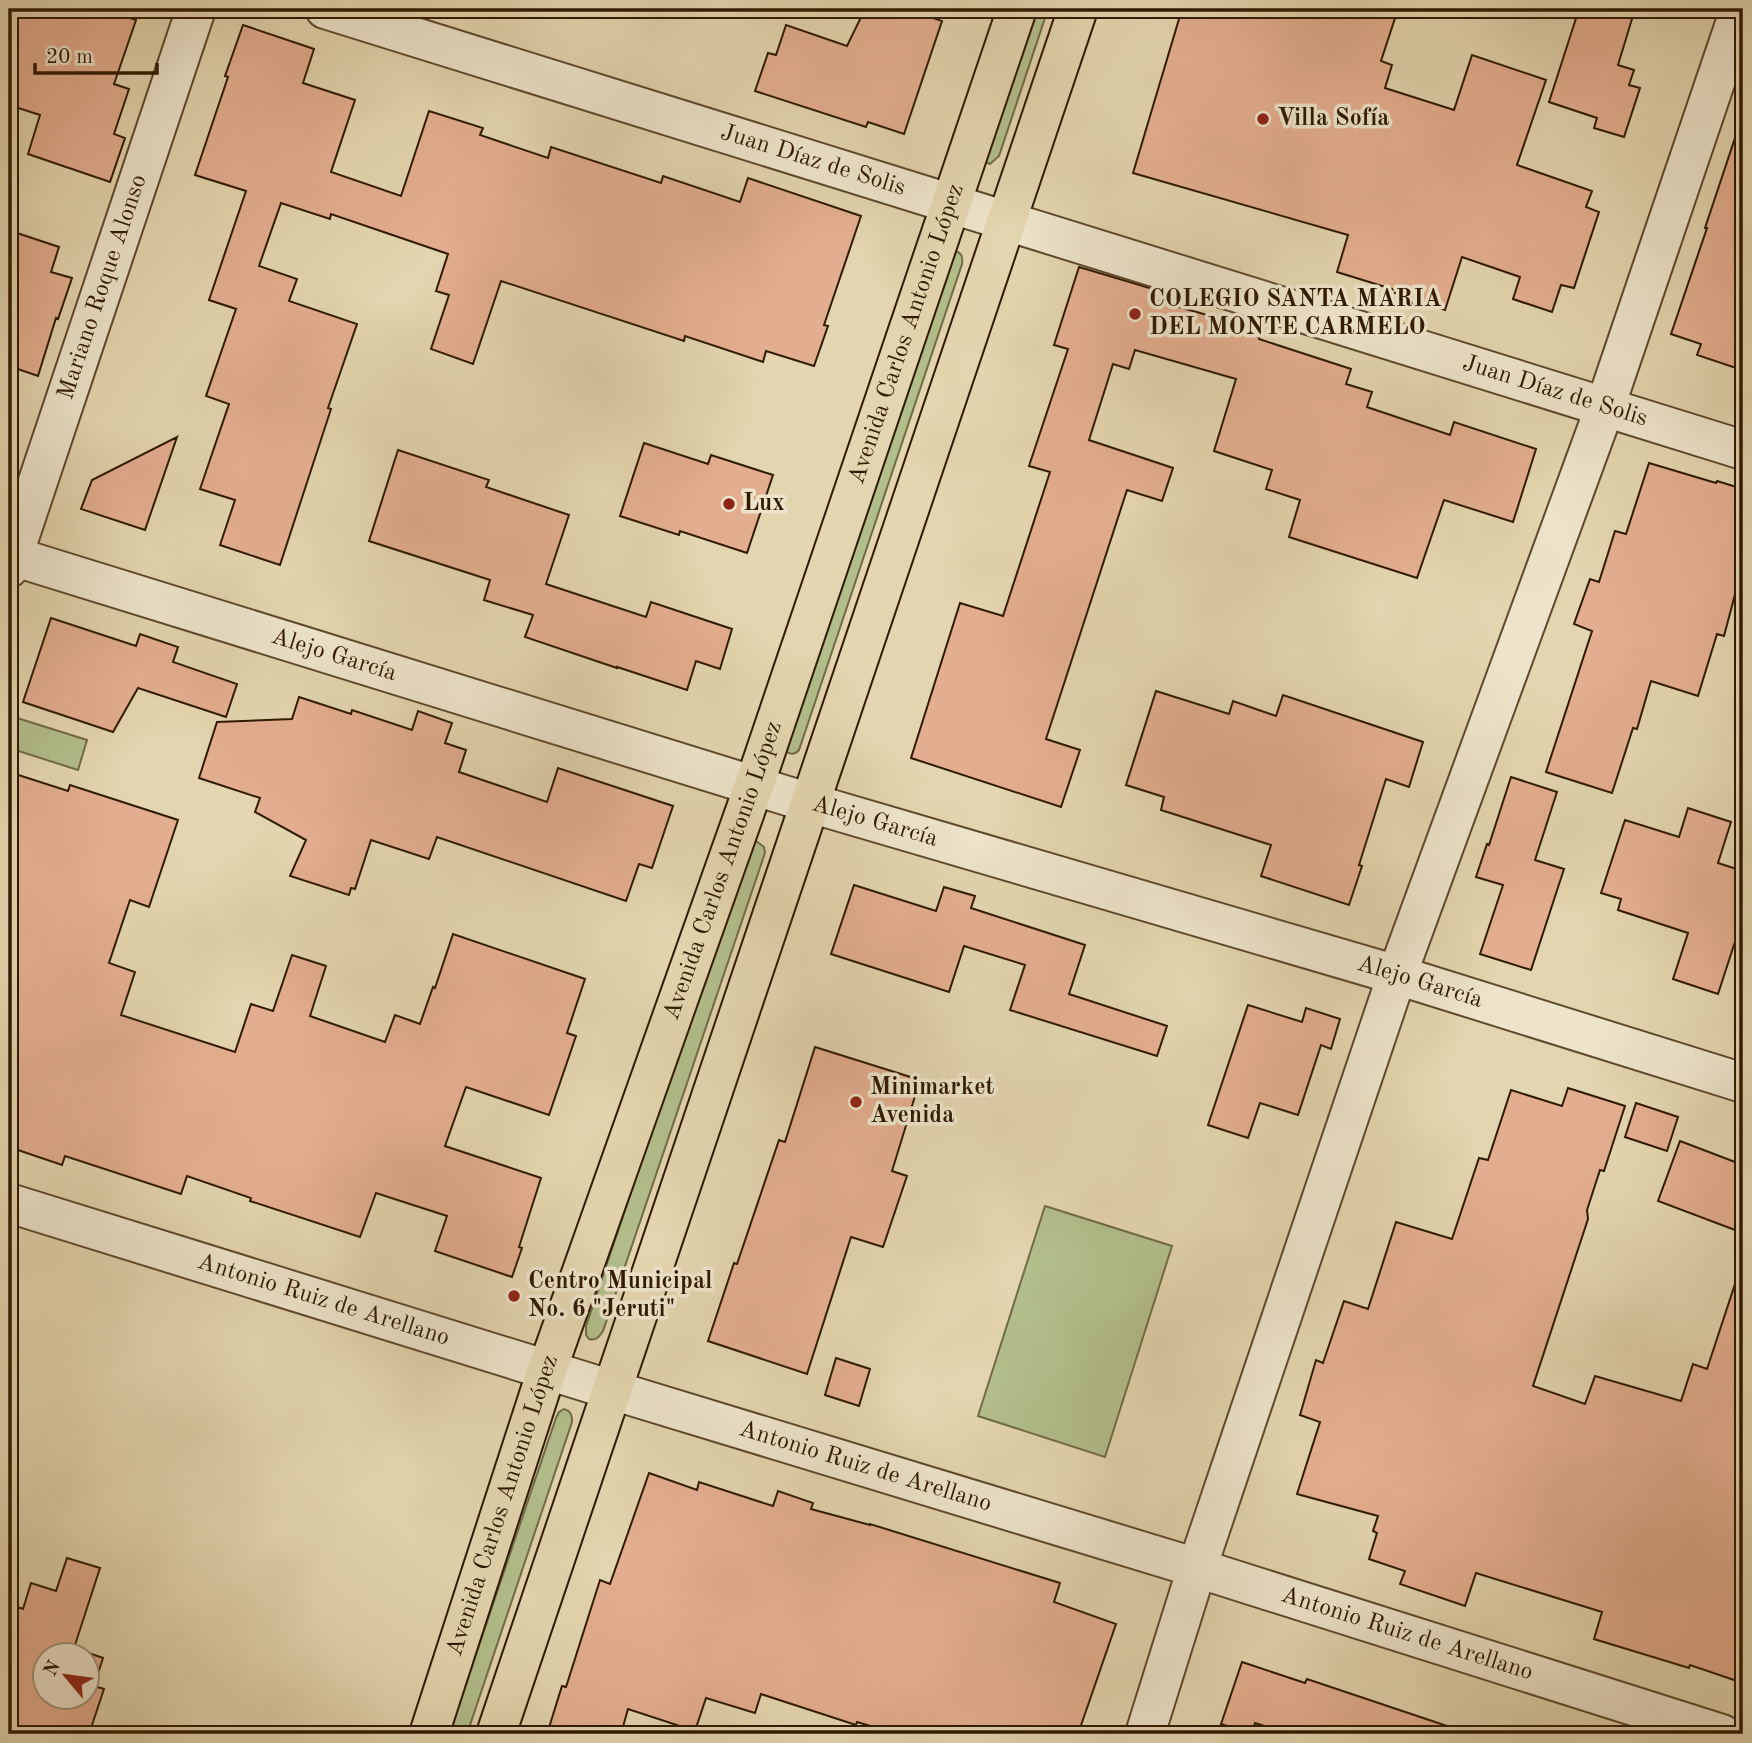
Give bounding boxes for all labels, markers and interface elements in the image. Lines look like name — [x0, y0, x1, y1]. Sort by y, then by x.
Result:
scale bar — [35, 32, 158, 76]
text: 20 m — [46, 47, 93, 68]
place label: Villa Sofía — [1277, 107, 1389, 131]
marker: Villa Sofía — [1255, 111, 1271, 127]
street label: Juan Díaz de Solis — [718, 121, 908, 201]
street label: Mariano Roque Alonso — [54, 172, 152, 403]
street label: Avenida Carlos Antonio López — [845, 181, 969, 488]
place label: COLEGIO SANTA MARIA DEL MONTE CARMELO — [1149, 288, 1442, 340]
marker: COLEGIO SANTA MARIA DEL MONTE CARMELO — [1127, 306, 1143, 322]
street label: Juan Díaz de Solis — [1460, 351, 1650, 432]
place label: Lux — [743, 492, 785, 516]
marker: Lux — [721, 496, 737, 512]
street label: Alejo García — [268, 625, 400, 686]
street label: Avenida Carlos Antonio López — [660, 718, 787, 1024]
street label: Alejo García — [809, 792, 941, 852]
street label: Alejo García — [1354, 952, 1485, 1013]
place label: Minimarket Avenida — [870, 1076, 994, 1128]
marker: Minimarket Avenida — [848, 1094, 864, 1110]
street label: Antonio Ruiz de Arellano — [194, 1250, 452, 1351]
place label: Centro Municipal No. 6 "Jeruti" — [528, 1270, 712, 1322]
marker: Centro Municipal No. 6 "Jeruti" — [506, 1288, 522, 1304]
street label: Avenida Carlos Antonio López — [443, 1352, 563, 1659]
street label: Antonio Ruiz de Arellano — [736, 1417, 994, 1517]
street label: Antonio Ruiz de Arellano — [1278, 1583, 1536, 1685]
north arrow — [32, 1642, 102, 1712]
text: N — [41, 1658, 65, 1680]

